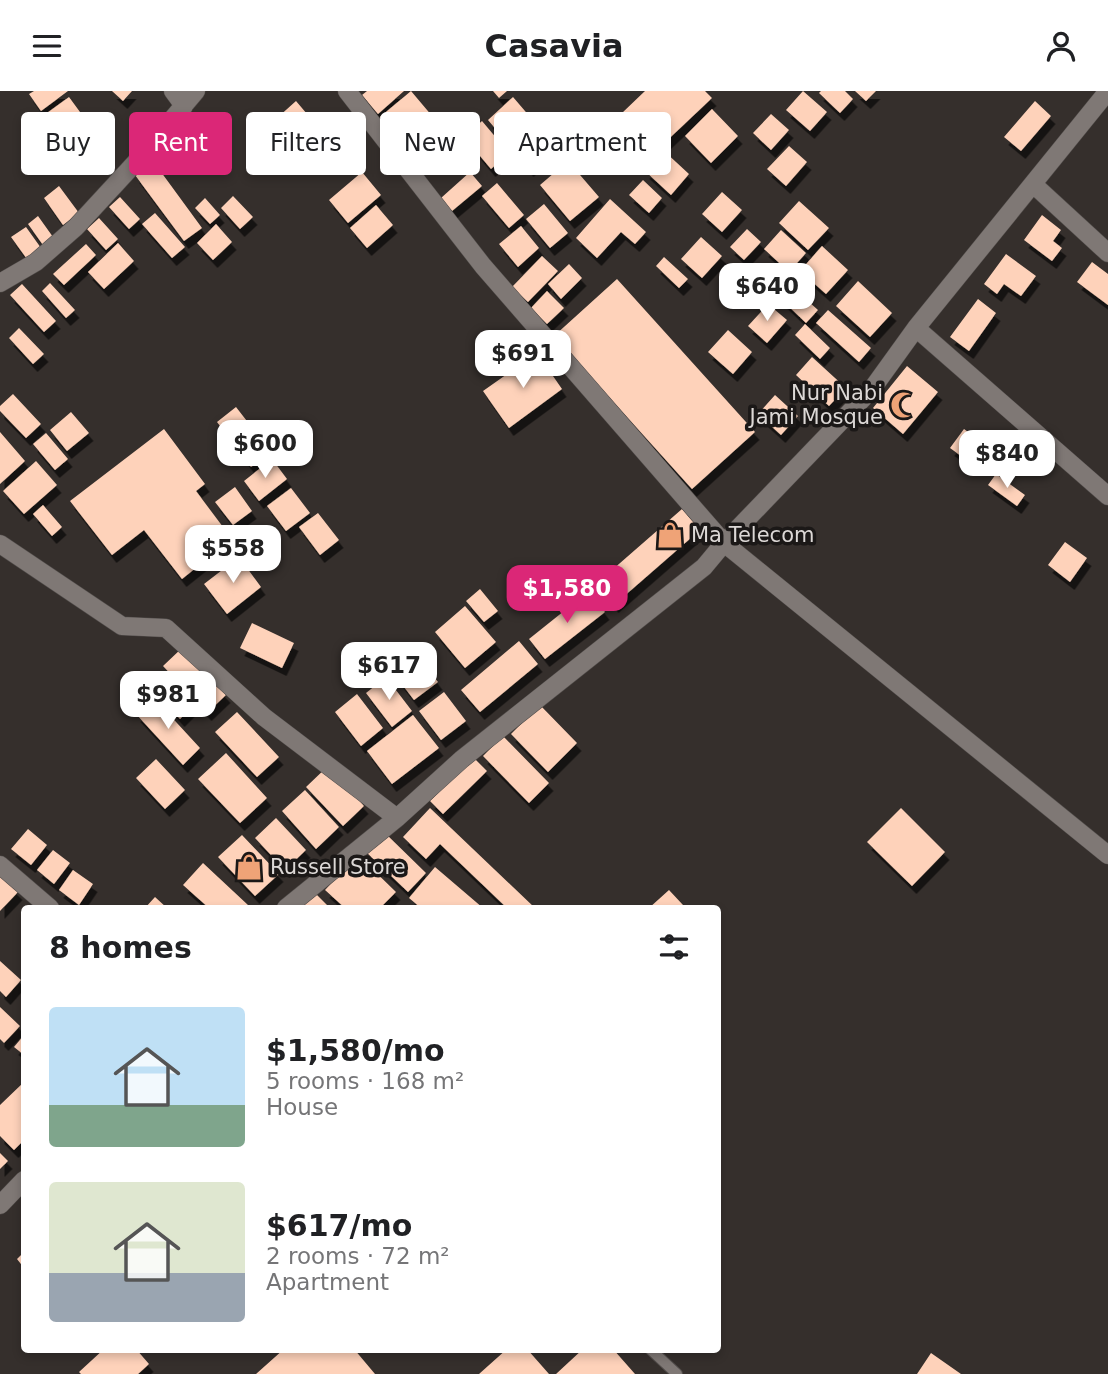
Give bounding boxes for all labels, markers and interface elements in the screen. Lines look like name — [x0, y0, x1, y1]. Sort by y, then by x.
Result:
icon: menu — [28, 27, 66, 65]
text: Casavia — [484, 27, 624, 65]
icon: person — [1042, 27, 1080, 65]
chip: Buy — [21, 112, 115, 175]
chip: Rent — [129, 112, 232, 175]
chip: Filters — [246, 112, 366, 175]
chip: New — [380, 112, 480, 175]
chip: Apartment — [494, 112, 671, 175]
pin: $640 — [726, 264, 808, 323]
text: $640 — [735, 273, 799, 299]
pin: $691 — [482, 331, 564, 390]
text: $691 — [491, 340, 555, 366]
place label: Nur Nabi Jami Mosque — [748, 381, 883, 429]
mosque icon: Nur Nabi Jami Mosque — [889, 390, 919, 420]
pin: $600 — [224, 421, 306, 480]
text: $600 — [233, 430, 297, 456]
pin: $840 — [966, 431, 1048, 490]
text: $840 — [975, 440, 1039, 466]
shop icon: Ma Telecom — [655, 520, 685, 550]
place label: Ma Telecom — [691, 523, 814, 547]
pin: $558 — [192, 525, 274, 585]
text: $558 — [201, 535, 265, 561]
pin: $1,580 — [510, 566, 624, 625]
text: $1,580 — [523, 575, 611, 601]
pin: $617 — [348, 643, 430, 702]
text: $617 — [357, 652, 421, 678]
pin: $981 — [127, 671, 209, 731]
text: $981 — [136, 681, 200, 707]
shop icon: Russell Store — [234, 852, 264, 882]
place label: Russell Store — [270, 855, 406, 879]
icon: filters — [655, 928, 693, 966]
text: 8 homes — [49, 930, 192, 965]
text: $1,580/mo — [266, 1033, 445, 1068]
icon: home — [105, 1035, 189, 1119]
text: 5 rooms · 168 m² — [266, 1068, 464, 1094]
text: House — [266, 1094, 338, 1120]
text: $617/mo — [266, 1208, 412, 1243]
icon: home — [105, 1210, 189, 1294]
text: 2 rooms · 72 m² — [266, 1243, 450, 1269]
text: Apartment — [266, 1269, 389, 1295]

